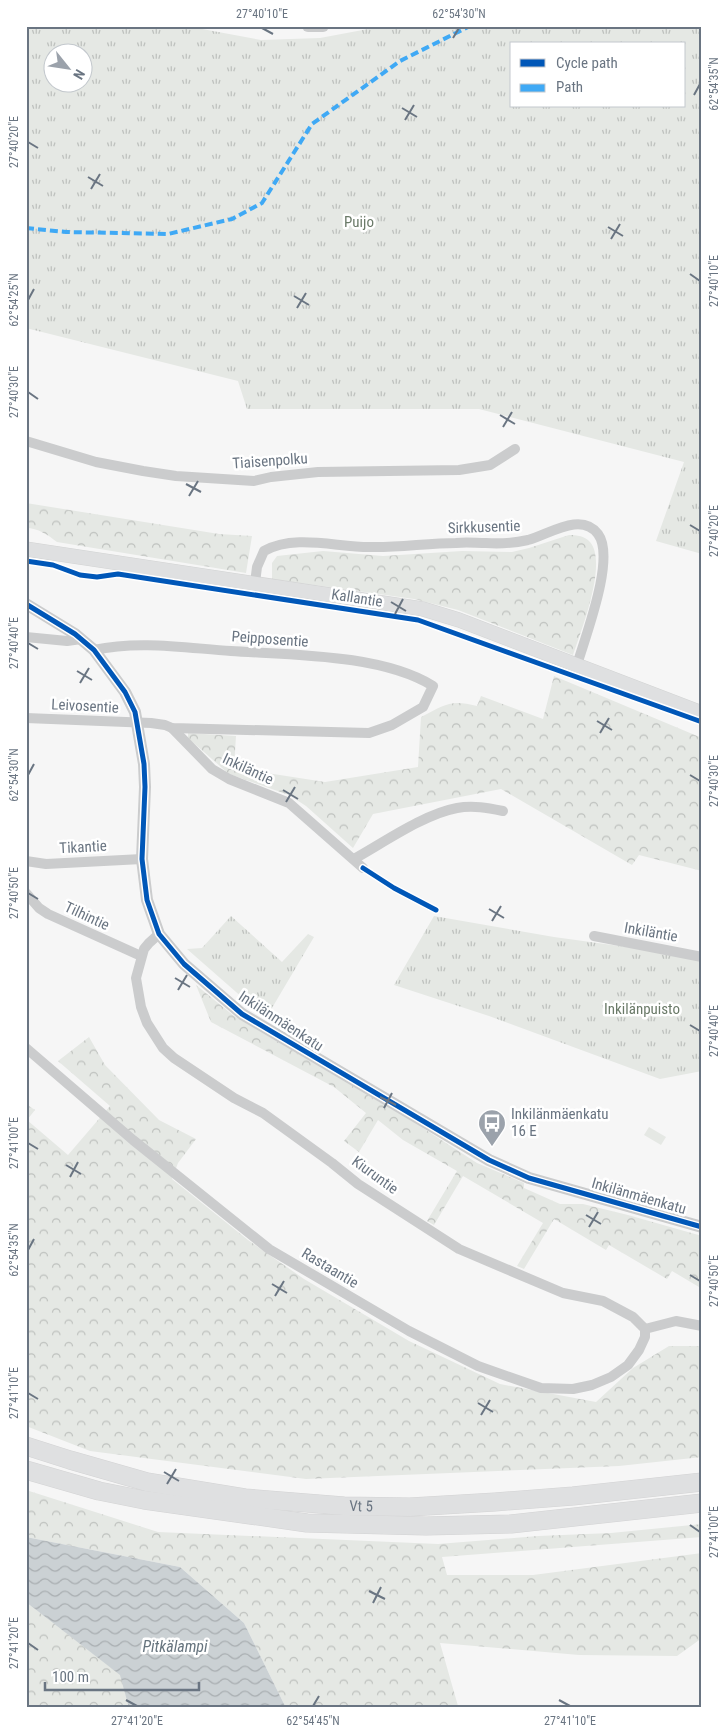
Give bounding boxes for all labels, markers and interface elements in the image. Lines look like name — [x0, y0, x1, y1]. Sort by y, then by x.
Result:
text: 27°40'10"E — [236, 7, 288, 21]
text: 62°54'30"N — [432, 7, 486, 21]
north arrow — [42, 42, 92, 92]
legend — [510, 42, 686, 108]
text: Cycle path — [556, 54, 618, 72]
text: 62°54'35"N — [707, 57, 721, 111]
text: N — [70, 67, 88, 82]
text: Path — [556, 78, 583, 96]
text: 27°40'20"E — [7, 116, 21, 168]
park label: Puijo — [344, 213, 374, 231]
text: 27°40'10"E — [707, 255, 721, 307]
text: 62°54'25"N — [7, 273, 21, 327]
text: 27°40'30"E — [7, 366, 21, 418]
street label: Tiaisenpolku — [232, 449, 308, 473]
text: 27°40'20"E — [707, 505, 721, 557]
street label: Sirkkusentie — [447, 517, 521, 537]
street label: Kallantie — [330, 585, 384, 611]
text: 27°40'40"E — [7, 617, 21, 669]
street label: Peipposentie — [231, 627, 309, 651]
street label: Leivosentie — [51, 695, 119, 717]
text: 62°54'30"N — [7, 748, 21, 802]
street label: Inkiläntie — [220, 749, 276, 789]
text: 27°40'30"E — [707, 755, 721, 807]
street label: Tikantie — [59, 837, 107, 857]
text: 27°40'50"E — [7, 867, 21, 919]
street label: Tilhintie — [62, 898, 112, 934]
street label: Inkiläntie — [623, 918, 679, 946]
street label: Inkilänmäenkatu — [235, 987, 327, 1055]
park label: Inkilänpuisto — [604, 1000, 680, 1018]
text: 27°40'40"E — [707, 1005, 721, 1057]
place label: Inkilänmäenkatu 16 E — [511, 1105, 609, 1140]
bus stop icon: Inkilänmäenkatu 16 E — [477, 1108, 507, 1147]
text: 27°41'00"E — [7, 1117, 21, 1169]
street label: Kiuruntie — [348, 1152, 402, 1198]
street label: Inkilänmäenkatu — [590, 1174, 688, 1218]
text: 62°54'35"N — [7, 1223, 21, 1277]
street label: Rastaantie — [298, 1244, 362, 1292]
text: 27°40'50"E — [707, 1255, 721, 1307]
text: 27°41'10"E — [7, 1367, 21, 1419]
street label: Vt 5 — [349, 1497, 373, 1515]
text: 27°41'00"E — [707, 1506, 721, 1558]
text: 27°41'20"E — [7, 1617, 21, 1669]
water label: Pitkälampi — [142, 1637, 208, 1656]
scale bar — [45, 1659, 199, 1691]
text: 100 m — [52, 1668, 89, 1686]
text: 27°41'20"E — [111, 1714, 163, 1728]
text: 62°54'45"N — [286, 1714, 340, 1728]
text: 27°41'10"E — [544, 1714, 596, 1728]

